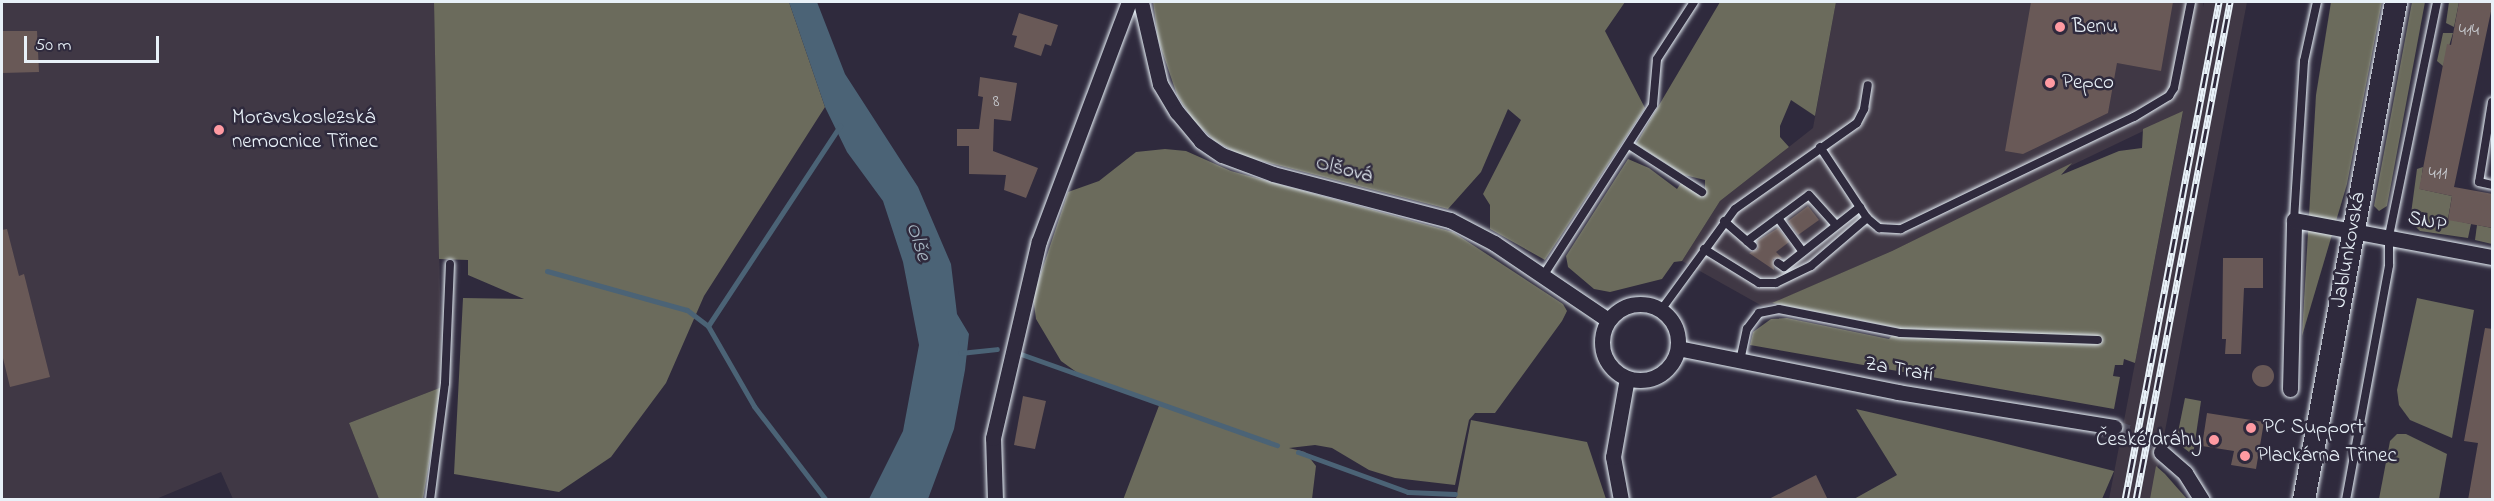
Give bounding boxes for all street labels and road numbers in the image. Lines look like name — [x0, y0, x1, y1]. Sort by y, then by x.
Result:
street label: Olšová — [1313, 151, 1375, 189]
street label: Jablunkovská — [2326, 190, 2372, 310]
street label: SNP — [2406, 206, 2448, 238]
street label: Za Tratí — [1863, 352, 1935, 388]

